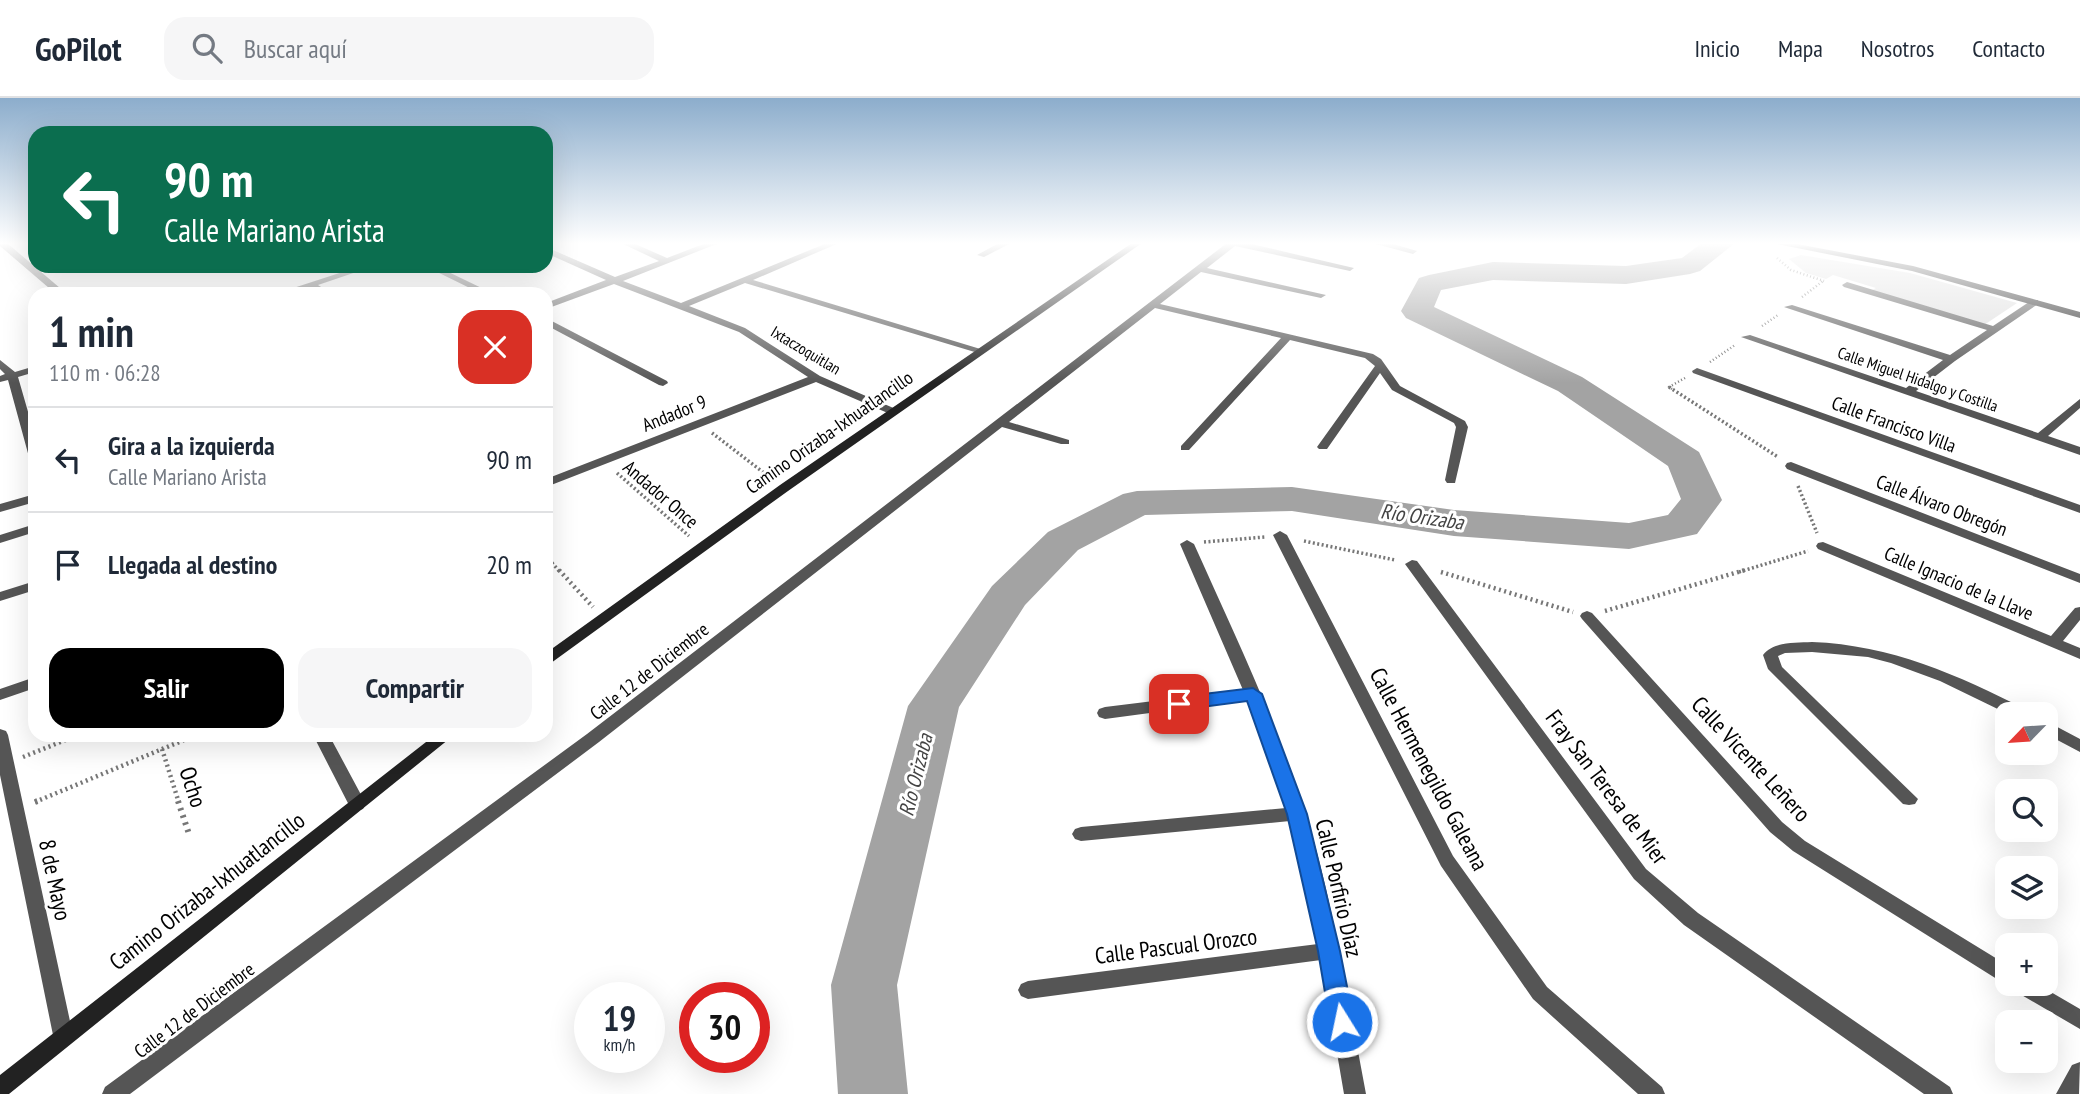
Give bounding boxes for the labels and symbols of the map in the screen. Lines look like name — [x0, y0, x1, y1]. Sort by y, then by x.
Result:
street label: Ixtaczoquitlan — [767, 321, 845, 379]
street label: Calle Miguel Hidalgo y Costilla — [1835, 342, 2001, 416]
street label: Camino Orizaba-Ixhuatlancillo — [741, 365, 917, 499]
street label: Andador 9 — [638, 389, 710, 437]
street label: Calle Francisco Villa — [1828, 390, 1960, 458]
street label: Andador Once — [618, 455, 704, 533]
street label: Calle Álvaro Obregón — [1873, 469, 2011, 541]
water label: Río Orizaba — [1379, 497, 1467, 536]
street label: Calle Ignacio de la Llave — [1881, 541, 2037, 625]
street label: Calle 12 de Diciembre — [585, 617, 713, 725]
street label: Calle Hermenegildo Galeana — [1364, 662, 1495, 875]
pin — [1149, 674, 1209, 734]
street label: Calle Vicente Leñero — [1686, 690, 1817, 828]
north arrow — [1995, 702, 2058, 765]
street label: Fray San Teresa de Mier — [1540, 704, 1675, 870]
water label: Río Orizaba — [892, 730, 939, 819]
street label: Ocho — [173, 763, 214, 811]
street label: Camino Orizaba-Ixhuatlancillo — [103, 805, 310, 976]
street label: Calle Porfirio Díaz — [1309, 816, 1369, 960]
street label: 8 de Mayo — [33, 837, 78, 923]
street label: Calle Pascual Orozco — [1093, 921, 1259, 970]
street label: Calle 12 de Diciembre — [129, 957, 259, 1063]
speed limit sign: 30 — [679, 982, 770, 1073]
position arrow — [1305, 985, 1379, 1059]

